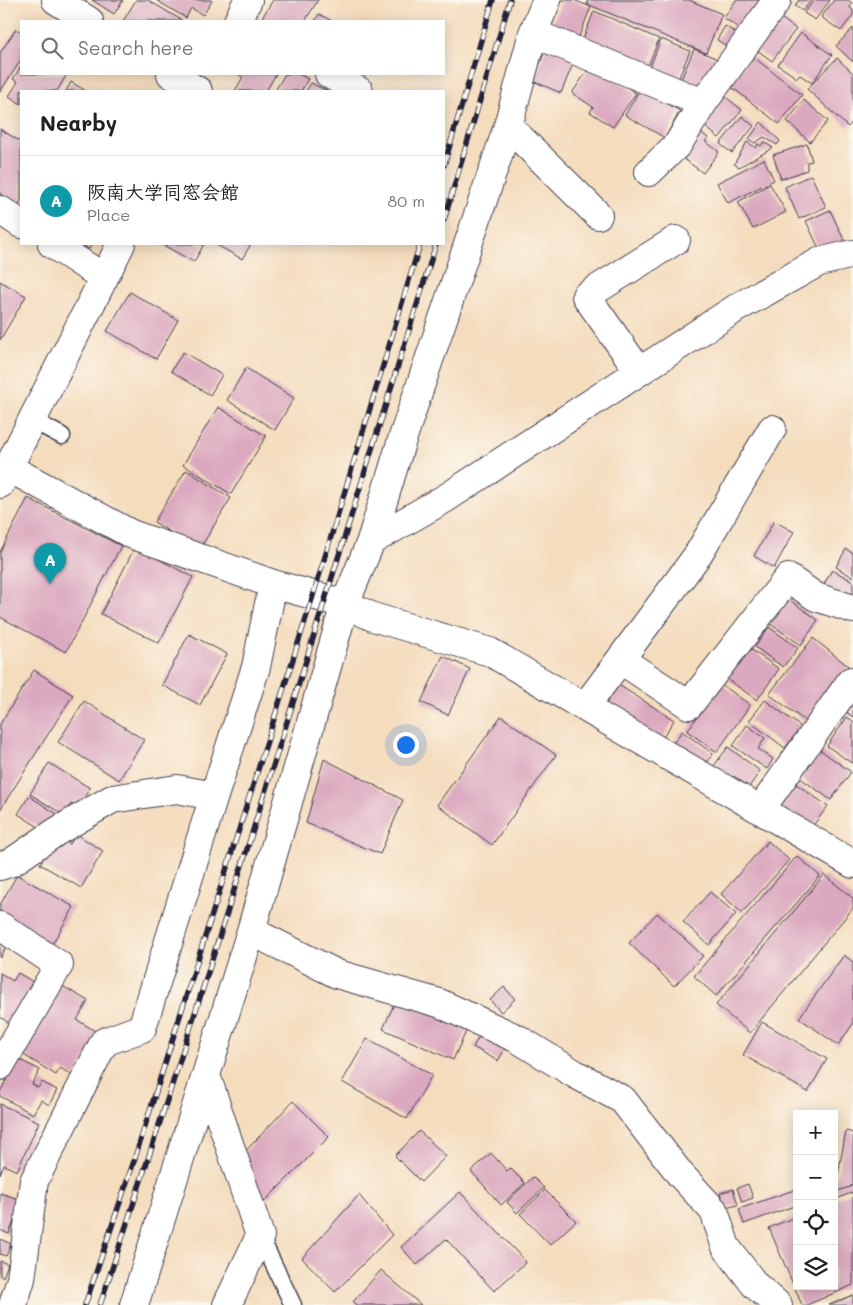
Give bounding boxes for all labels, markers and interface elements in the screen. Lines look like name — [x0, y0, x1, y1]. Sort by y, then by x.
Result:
search box — [20, 20, 445, 75]
icon: search — [38, 34, 66, 62]
text: Search here — [78, 35, 194, 60]
text: Nearby — [40, 109, 117, 136]
text: 阪南大学同窓会館 — [87, 179, 239, 204]
text: A — [50, 190, 62, 211]
text: 80 m — [388, 190, 425, 211]
text: Place — [87, 204, 130, 225]
pin: A — [34, 543, 66, 584]
your location — [393, 732, 419, 758]
map controls — [793, 1110, 838, 1290]
button: + — [793, 1110, 838, 1155]
button: − — [793, 1155, 838, 1200]
button: locate — [793, 1200, 838, 1245]
button: layers — [793, 1245, 838, 1290]

